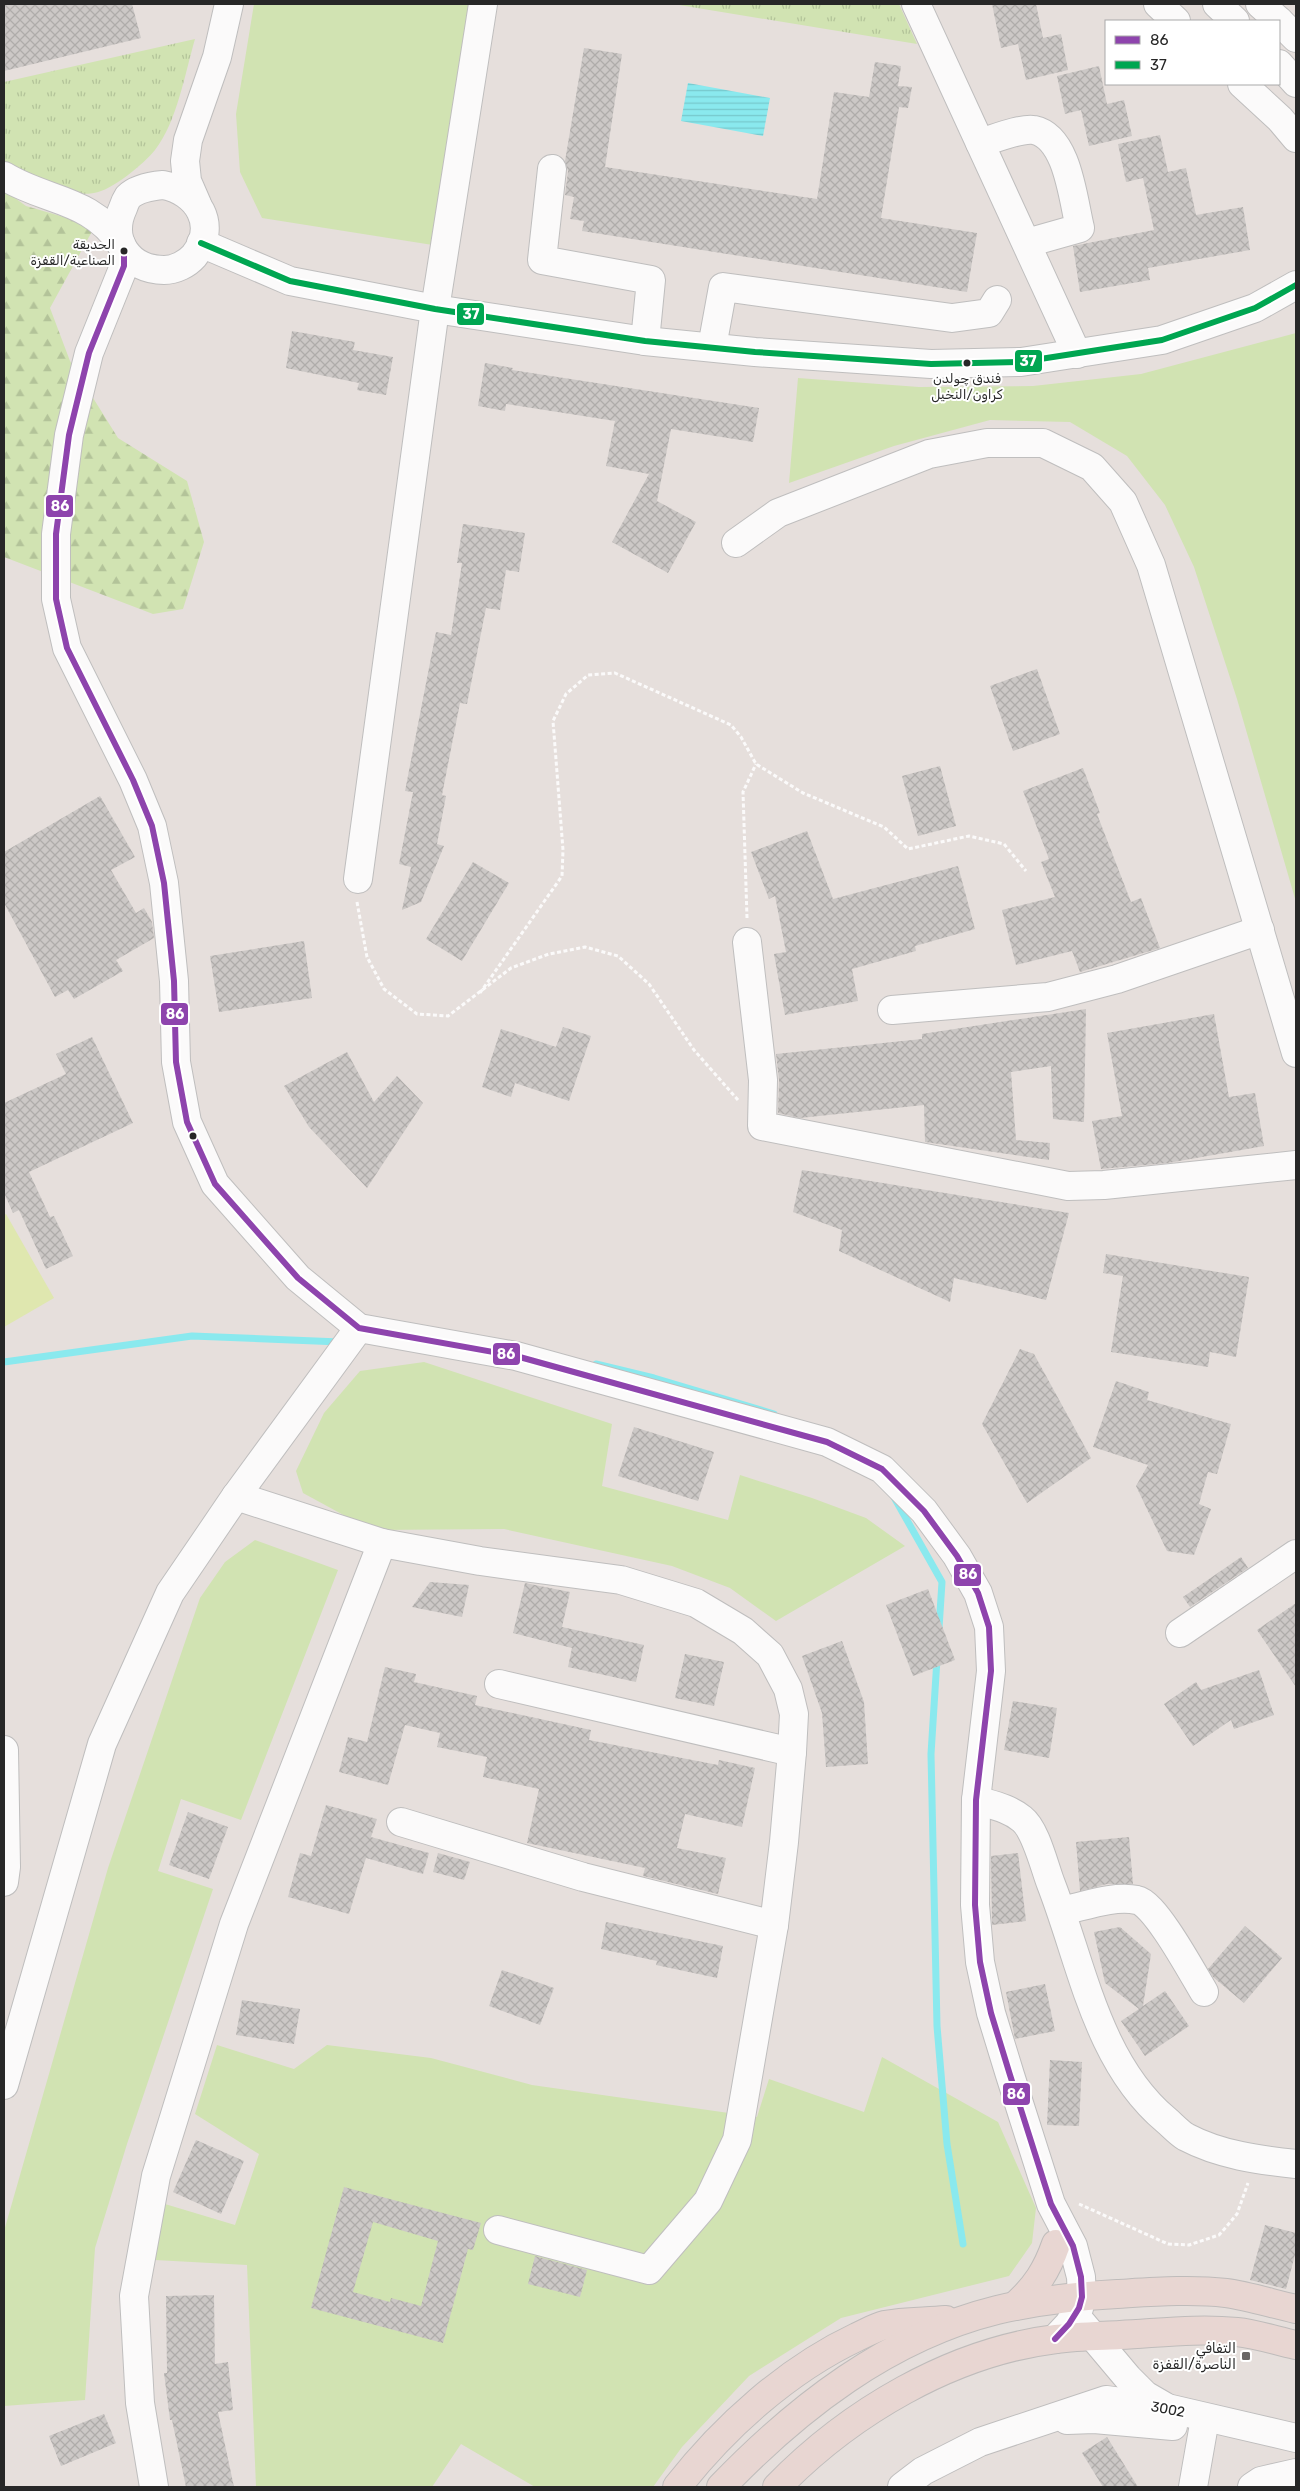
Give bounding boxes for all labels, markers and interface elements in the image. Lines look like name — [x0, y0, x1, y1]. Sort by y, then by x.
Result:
legend — [1105, 20, 1280, 85]
text: 86 — [1150, 31, 1169, 49]
text: 37 — [1150, 56, 1167, 74]
place label: الحديقة الصناعية/القفزة — [30, 237, 115, 269]
marker: الحديقة الصناعية/القفزة — [119, 246, 129, 256]
line badge: 37 — [456, 302, 485, 326]
text: 37 — [462, 306, 480, 323]
line badge: 37 — [1014, 349, 1043, 373]
text: 37 — [1019, 353, 1037, 370]
marker: فندق چولدن كراون/النخيل — [962, 358, 972, 368]
place label: فندق چولدن كراون/النخيل — [931, 371, 1003, 403]
line badge: 86 — [45, 494, 74, 518]
text: 86 — [51, 498, 69, 515]
line badge: 86 — [160, 1002, 189, 1026]
text: 86 — [166, 1006, 184, 1023]
unlabelled marker — [188, 1131, 198, 1141]
line badge: 86 — [492, 1342, 521, 1366]
text: 86 — [497, 1346, 515, 1363]
line badge: 86 — [953, 1563, 982, 1587]
text: 86 — [959, 1566, 977, 1583]
line badge: 86 — [1002, 2082, 1031, 2106]
text: 86 — [1007, 2086, 1025, 2103]
place label: التفافي الناصرة/القفزة — [1152, 2340, 1236, 2373]
marker: التفافي الناصرة/القفزة — [1240, 2350, 1252, 2362]
street label: 3002 — [1149, 2398, 1186, 2421]

